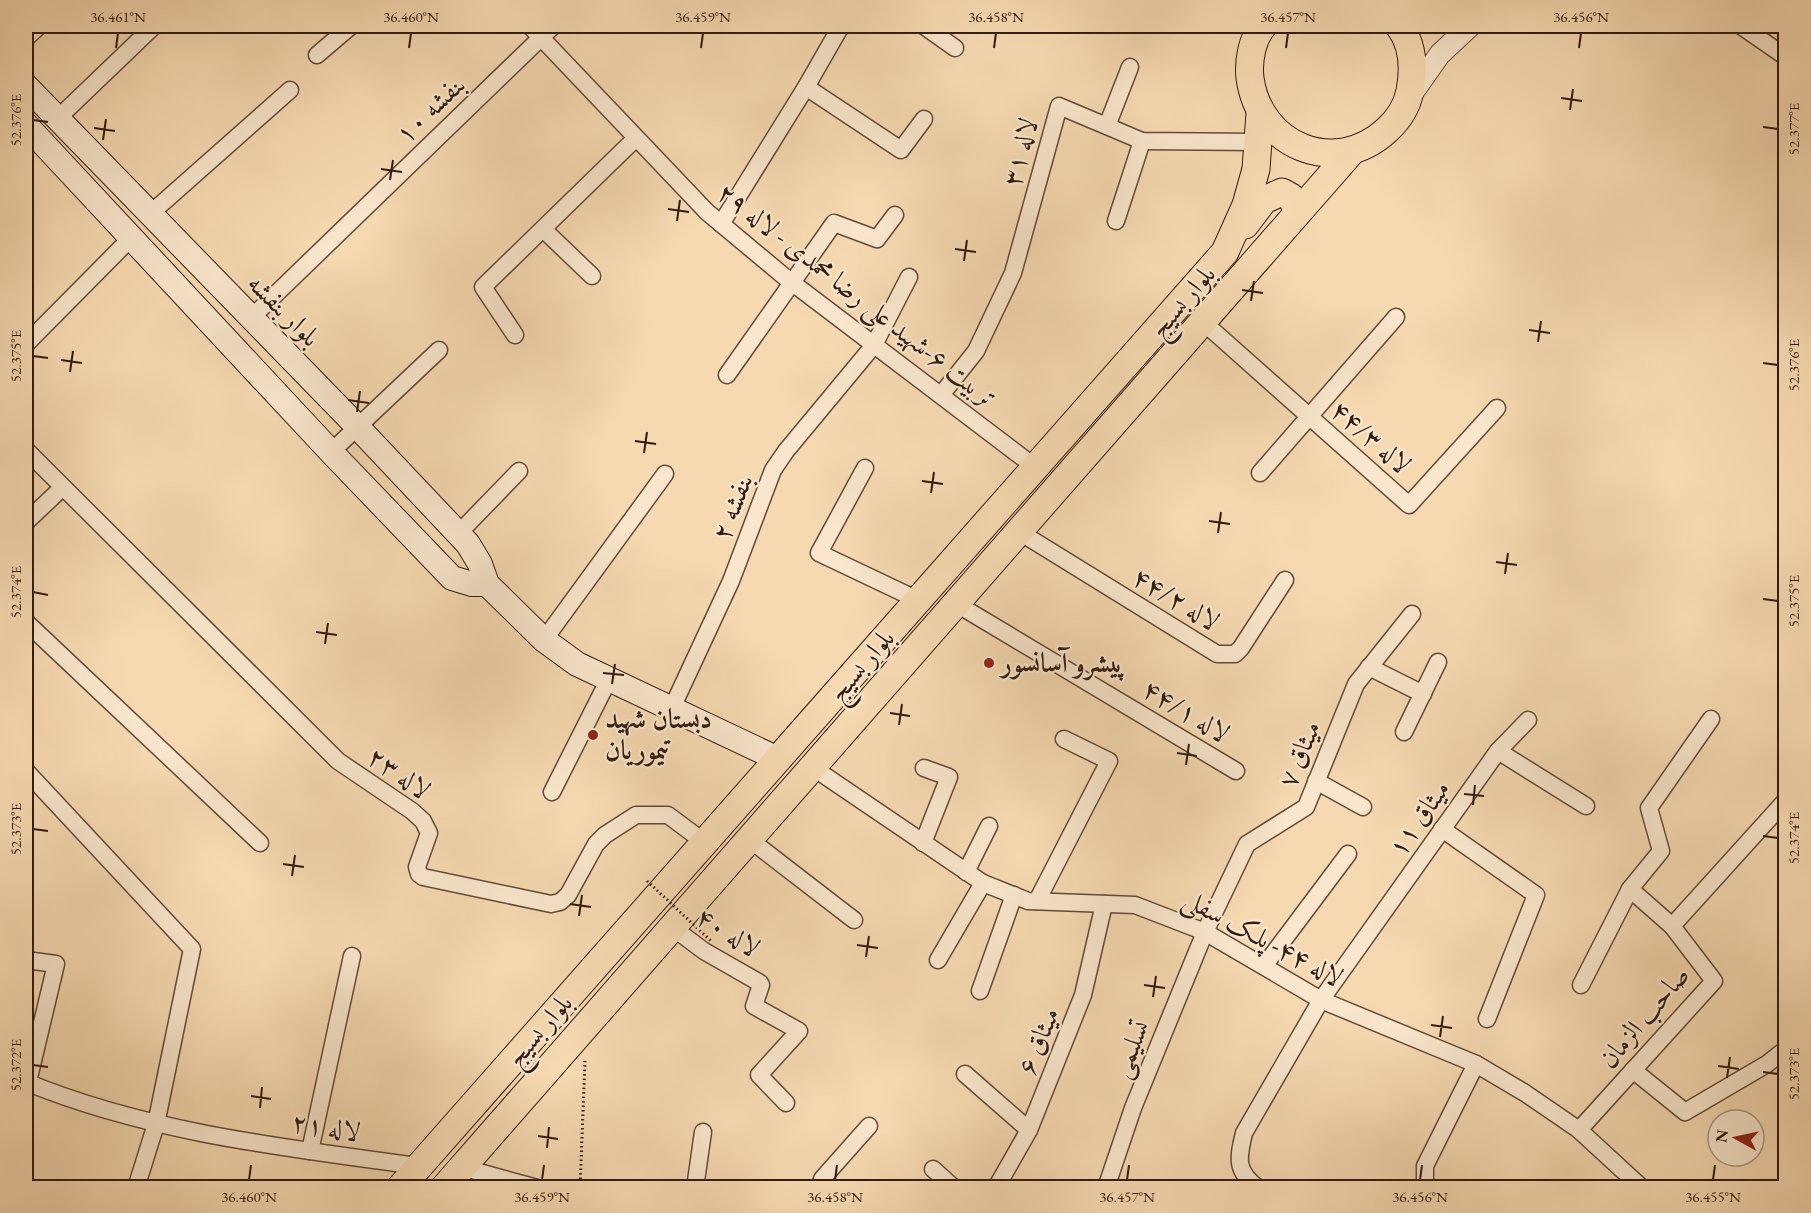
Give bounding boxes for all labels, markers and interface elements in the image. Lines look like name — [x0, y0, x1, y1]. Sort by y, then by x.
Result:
text: 36.461°N — [90, 7, 146, 26]
text: 36.460°N — [383, 7, 439, 26]
text: 36.459°N — [675, 7, 731, 26]
text: 36.458°N — [968, 7, 1024, 26]
text: 36.457°N — [1260, 7, 1316, 26]
text: 36.456°N — [1553, 7, 1609, 26]
street label: بنفشه ۱۰ — [387, 67, 472, 150]
text: 52.376°E — [6, 93, 25, 146]
text: 52.377°E — [1784, 102, 1803, 155]
street label: لاله ۳۱ — [994, 114, 1045, 190]
street label: تربیت ۶-شهید علی رضا محمدی - لاله ۲۹ — [708, 174, 1004, 417]
street label: بلوار بسیج — [1140, 257, 1228, 349]
street label: بلوار بنفشه — [240, 266, 328, 354]
text: 52.375°E — [6, 329, 25, 382]
text: 52.376°E — [1784, 338, 1803, 391]
street label: لاله ۴۴/۳ — [1324, 392, 1419, 481]
street label: بنفشه ۲ — [703, 469, 760, 545]
street label: لاله ۴۴/۲ — [1126, 559, 1226, 638]
text: 52.374°E — [6, 565, 25, 618]
text: 52.375°E — [1784, 574, 1803, 627]
street label: بلوار بسیج — [819, 621, 907, 713]
place label: پیشرو آسانسور — [998, 645, 1125, 681]
marker: پیشرو آسانسور — [982, 656, 996, 670]
street label: لاله ۴۴/۱ — [1136, 671, 1236, 750]
place label: دبستان شهید تیموریان — [605, 701, 712, 767]
street label: میثاق ۷ — [1269, 715, 1328, 793]
marker: دبستان شهید تیموریان — [586, 728, 600, 742]
street label: لاله ۲۳ — [361, 738, 438, 807]
street label: میثاق ۱۱ — [1380, 773, 1457, 863]
text: 52.373°E — [6, 802, 25, 855]
text: 52.374°E — [1784, 811, 1803, 864]
street label: لاله ۴۴- پلک سفلی — [1176, 881, 1349, 997]
street label: لاله ۴۰ — [690, 898, 767, 965]
street label: صاحب الزمان — [1590, 958, 1697, 1075]
street label: بلوار بسیج — [497, 986, 585, 1078]
street label: میثاق ۶ — [1008, 1002, 1067, 1080]
street label: تسلیمی — [1102, 1015, 1158, 1083]
text: 52.372°E — [6, 1038, 25, 1091]
text: 52.373°E — [1784, 1047, 1803, 1100]
street label: لاله ۲۱ — [289, 1104, 363, 1149]
north arrow — [1706, 1108, 1766, 1168]
text: N — [1710, 1128, 1733, 1144]
text: 36.460°N — [221, 1187, 277, 1206]
text: 36.459°N — [514, 1187, 570, 1206]
text: 36.458°N — [807, 1187, 863, 1206]
text: 36.457°N — [1099, 1187, 1155, 1206]
text: 36.456°N — [1392, 1187, 1448, 1206]
text: 36.455°N — [1685, 1187, 1741, 1206]

